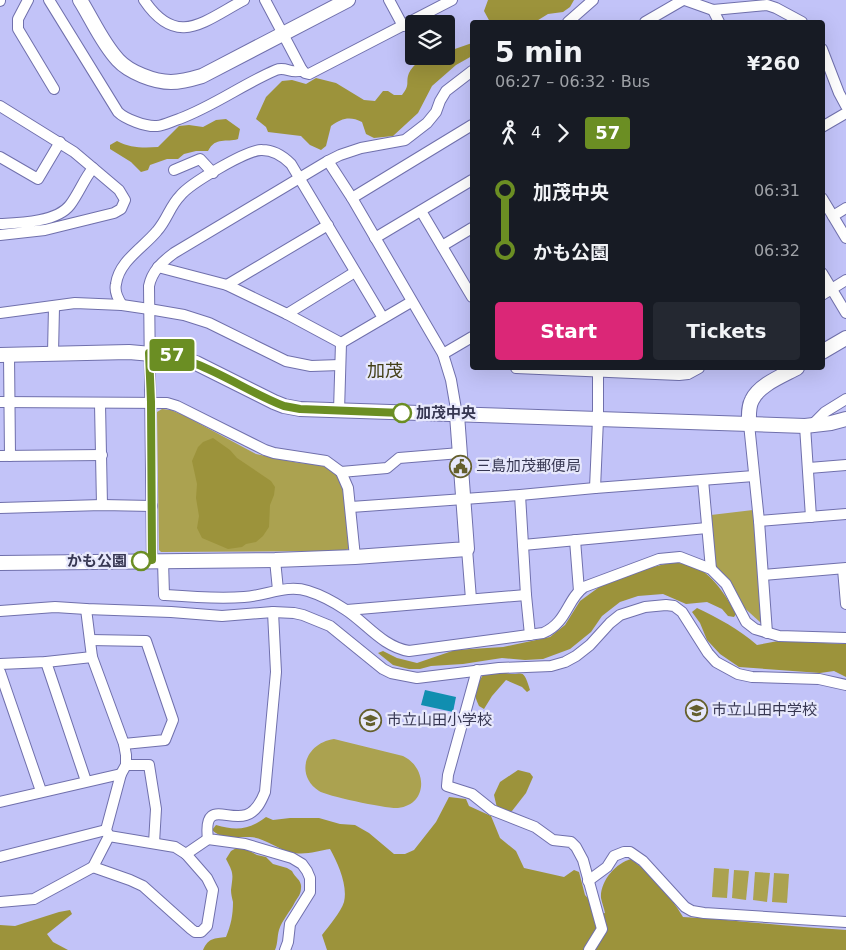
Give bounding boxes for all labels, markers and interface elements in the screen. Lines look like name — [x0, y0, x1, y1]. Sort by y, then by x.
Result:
map controls — [405, 15, 455, 65]
button: layers — [405, 15, 455, 65]
text: 5 min — [495, 36, 583, 69]
text: ¥260 — [747, 52, 800, 74]
text: 06:27 – 06:32 · Bus — [495, 72, 650, 91]
icon: walk — [495, 119, 523, 147]
icon: forward — [549, 119, 577, 147]
text: 57 — [595, 122, 620, 143]
text: 4 — [531, 123, 541, 142]
text: 加茂中央 — [533, 181, 609, 203]
text: 06:31 — [754, 181, 800, 200]
text: かも公園 — [533, 241, 609, 263]
text: 06:32 — [754, 241, 800, 260]
button: Start — [495, 302, 643, 360]
button: Tickets — [653, 302, 800, 360]
line badge: 57 — [150, 339, 194, 371]
text: 57 — [159, 344, 185, 365]
district label: 加茂 — [367, 360, 403, 381]
marker: 加茂中央 — [392, 403, 412, 423]
place label: 加茂中央 — [416, 404, 476, 422]
public building icon: 三島加茂郵便局 — [448, 454, 472, 478]
place label: 三島加茂郵便局 — [476, 457, 581, 475]
marker: かも公園 — [131, 551, 151, 571]
place label: かも公園 — [67, 552, 127, 570]
school or university icon: 市立山田中学校 — [684, 698, 708, 722]
place label: 市立山田中学校 — [712, 701, 817, 719]
school or university icon: 市立山田小学校 — [359, 708, 383, 732]
place label: 市立山田小学校 — [387, 711, 492, 729]

